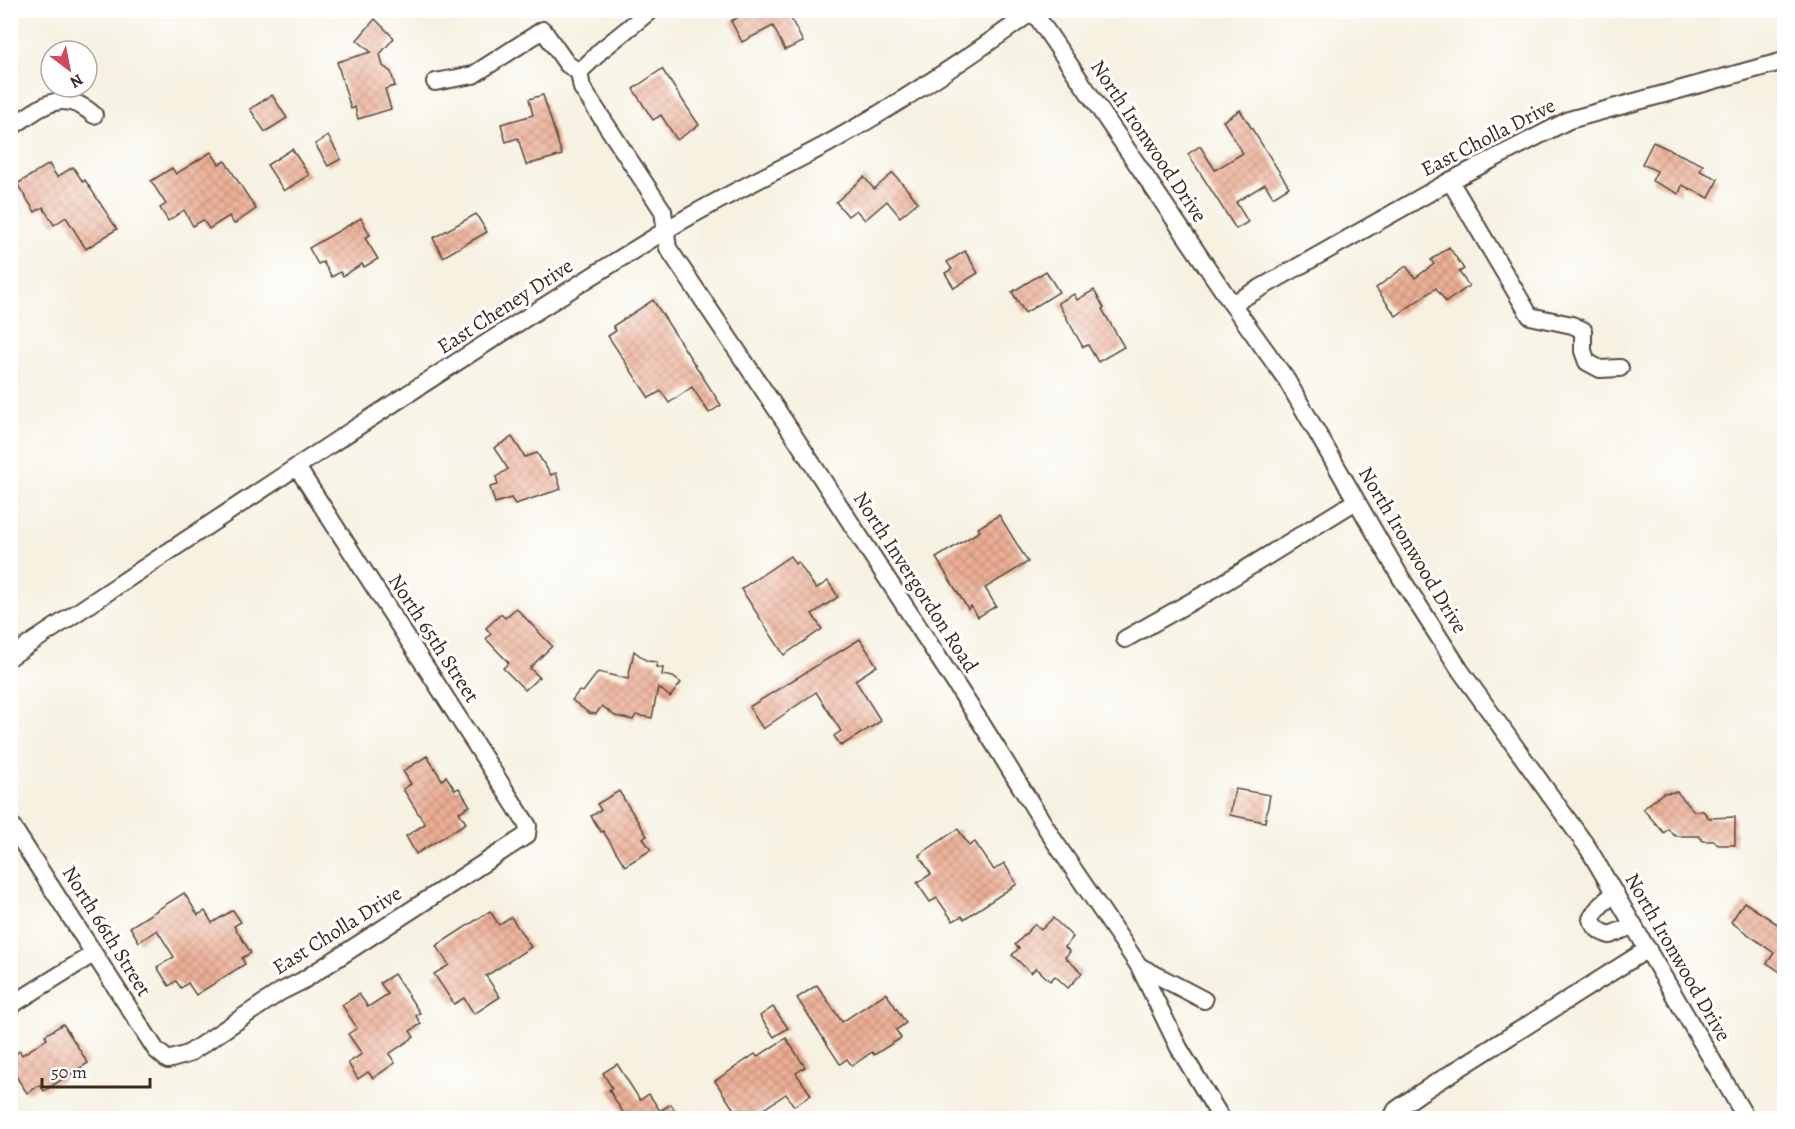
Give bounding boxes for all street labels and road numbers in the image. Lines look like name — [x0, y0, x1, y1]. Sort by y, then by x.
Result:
street label: North Ironwood Drive — [1084, 54, 1214, 228]
street label: East Cholla Drive — [1416, 91, 1560, 183]
street label: East Cheney Drive — [432, 252, 578, 360]
street label: North Ironwood Drive — [1352, 461, 1474, 639]
street label: North Invergordon Road — [847, 486, 985, 678]
street label: North 65th Street — [382, 568, 486, 708]
street label: North 66th Street — [56, 860, 158, 1002]
street label: North Ironwood Drive — [1618, 868, 1738, 1046]
street label: East Cholla Drive — [267, 879, 407, 981]

